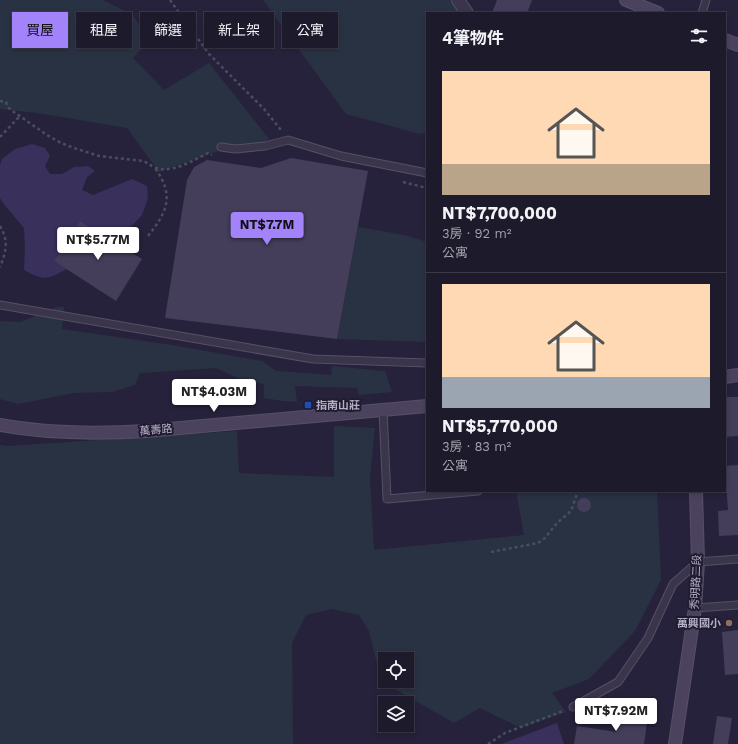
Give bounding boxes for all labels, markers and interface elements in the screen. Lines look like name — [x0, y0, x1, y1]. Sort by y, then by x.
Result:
chip: 買屋 — [12, 12, 68, 48]
chip: 租屋 — [76, 12, 132, 48]
chip: 篩選 — [140, 12, 196, 48]
chip: 新上架 — [204, 12, 274, 48]
chip: 公寓 — [282, 12, 338, 48]
icon: filters — [688, 25, 710, 47]
text: 4筆物件 — [442, 28, 504, 48]
icon: home — [540, 97, 612, 169]
text: NT$7,700,000 — [442, 203, 557, 223]
pin: NT$7.7M — [230, 212, 304, 246]
text: NT$7.7M — [240, 217, 294, 232]
text: 3房 · 92 m² — [442, 226, 512, 241]
pin: NT$5.77M — [57, 227, 139, 261]
text: NT$5.77M — [66, 232, 130, 247]
text: 公寓 — [442, 245, 468, 260]
icon: home — [540, 310, 612, 382]
pin: NT$4.03M — [173, 379, 255, 413]
text: NT$4.03M — [181, 384, 247, 399]
place label: 指南山莊 — [316, 399, 360, 412]
marker: 指南山莊 — [303, 400, 313, 410]
text: NT$5,770,000 — [442, 416, 558, 436]
street label: 萬壽路 — [139, 422, 173, 438]
text: 3房 · 83 m² — [442, 439, 511, 454]
text: 公寓 — [442, 458, 468, 473]
street label: 秀明路二段 — [688, 554, 704, 610]
place label: 萬興國小 — [677, 617, 721, 630]
marker: 萬興國小 — [724, 618, 734, 628]
map controls — [378, 652, 414, 732]
button: locate — [378, 652, 414, 688]
button: layers — [378, 696, 414, 732]
pin: NT$7.92M — [575, 698, 657, 732]
text: NT$7.92M — [584, 703, 648, 718]

